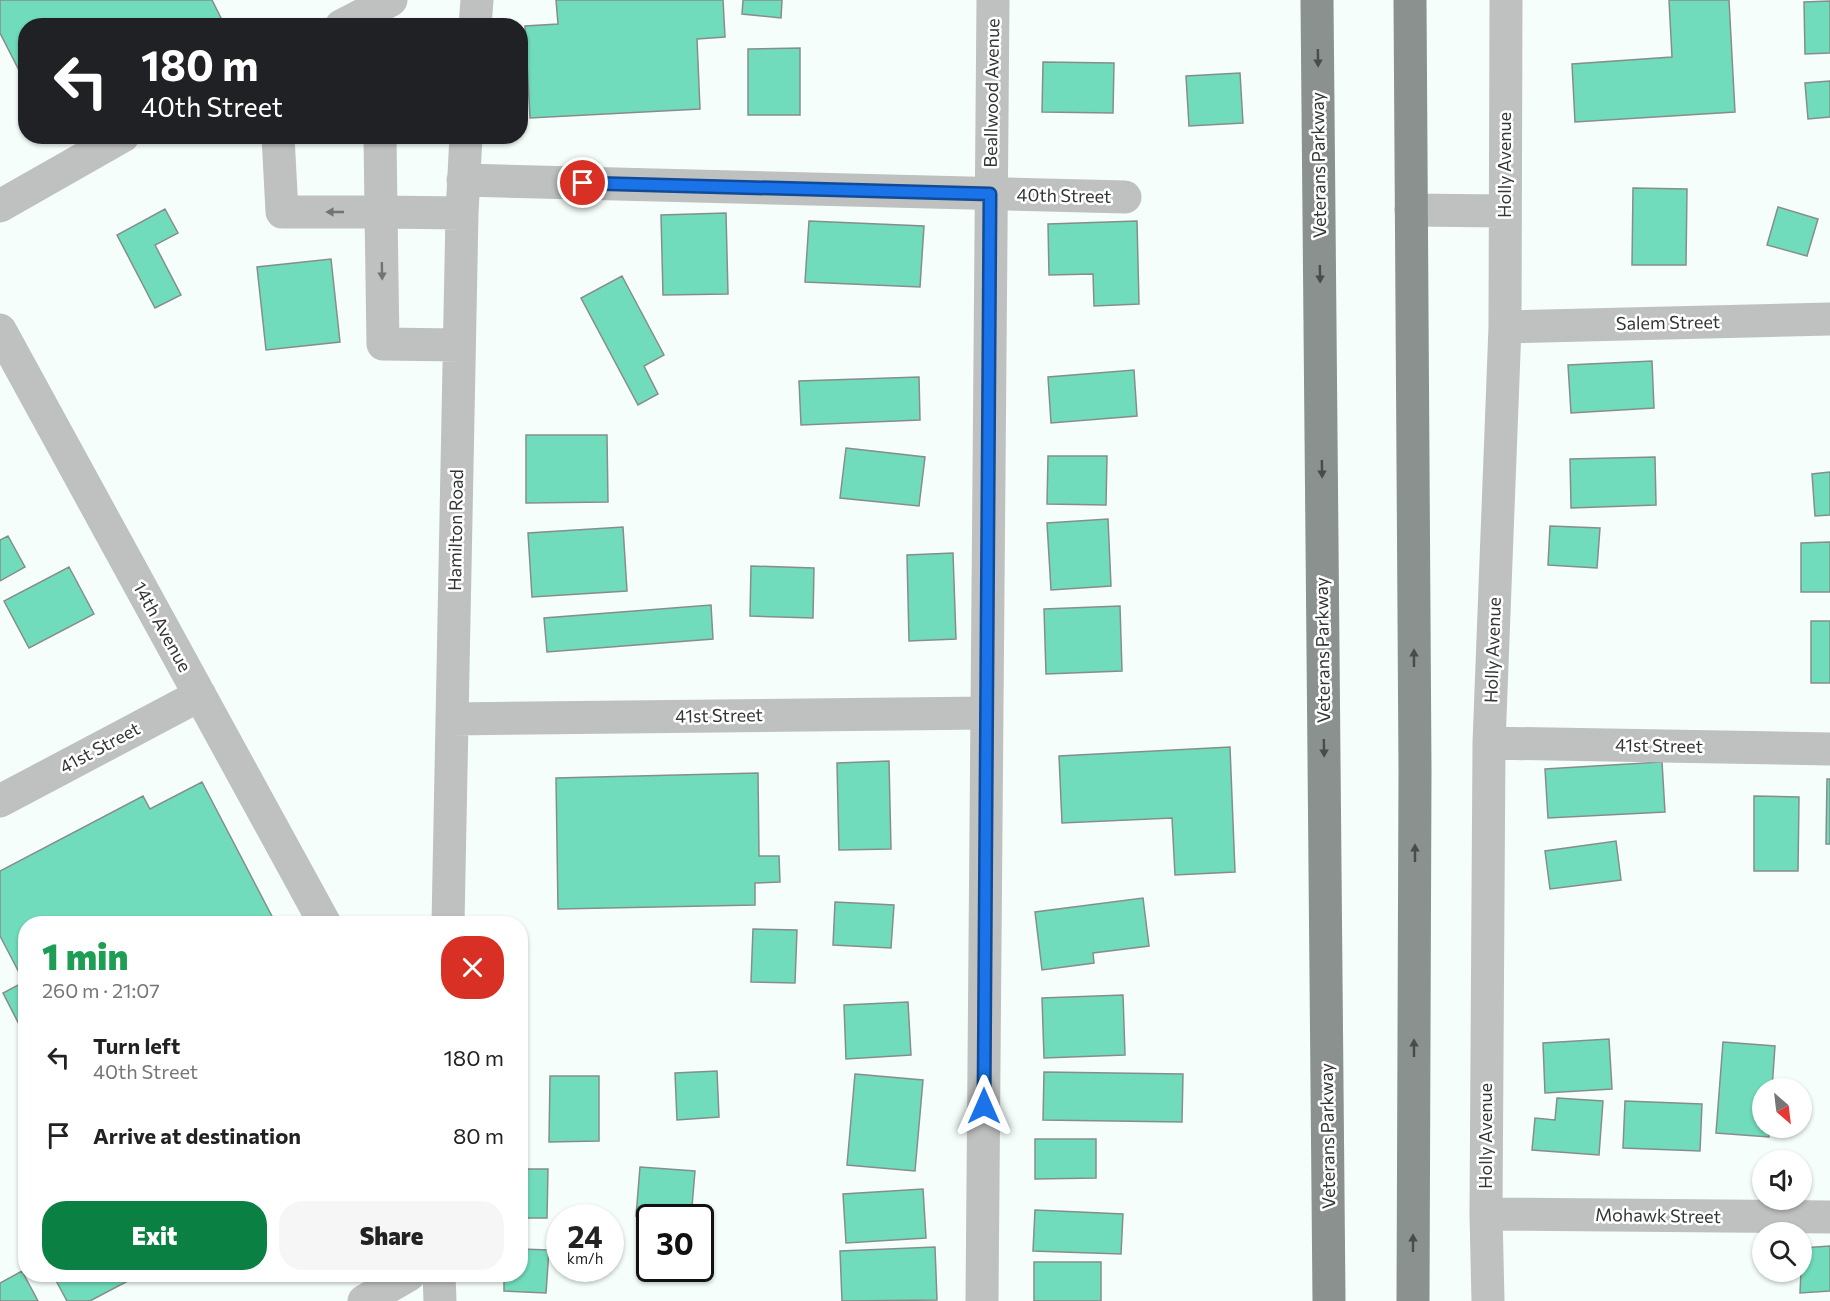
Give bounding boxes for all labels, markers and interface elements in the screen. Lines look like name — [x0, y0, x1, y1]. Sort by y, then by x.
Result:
street label: Beallwood Avenue — [979, 18, 1003, 168]
text: 180 m — [141, 38, 259, 90]
icon: left — [42, 42, 120, 120]
one-way arrow — [1313, 49, 1323, 68]
text: 40th Street — [141, 90, 283, 123]
street label: Veterans Parkway — [1306, 92, 1330, 238]
street label: Holly Avenue — [1493, 112, 1515, 218]
pin — [557, 157, 608, 208]
icon: arrive — [566, 166, 599, 199]
street label: 40th Street — [1017, 183, 1111, 207]
one-way arrow — [325, 207, 344, 217]
one-way arrow — [377, 261, 386, 280]
one-way arrow — [1315, 265, 1325, 284]
street label: Salem Street — [1616, 310, 1720, 334]
one-way arrow — [1317, 460, 1327, 479]
street label: Hamilton Road — [443, 469, 467, 591]
street label: Veterans Parkway — [1310, 577, 1334, 723]
street label: 14th Avenue — [129, 578, 197, 675]
street label: Holly Avenue — [1479, 597, 1505, 703]
one-way arrow — [1409, 648, 1419, 667]
street label: 41st Street — [675, 703, 763, 727]
street label: 41st Street — [56, 717, 143, 777]
street label: 41st Street — [1615, 733, 1703, 757]
one-way arrow — [1319, 739, 1329, 758]
one-way arrow — [1410, 843, 1420, 862]
text: 1 min — [42, 933, 128, 977]
button: close — [441, 936, 504, 999]
text: 260 m · 21:07 — [42, 978, 160, 1002]
text: Turn left — [93, 1032, 180, 1059]
one-way arrow — [1409, 1038, 1419, 1057]
icon: left — [42, 1041, 75, 1074]
text: 180 m — [443, 1044, 504, 1071]
text: 40th Street — [93, 1059, 198, 1083]
street label: Veterans Parkway — [1315, 1063, 1339, 1209]
position arrow — [952, 1074, 1016, 1138]
north arrow — [1752, 1078, 1812, 1138]
map controls — [1752, 1078, 1812, 1282]
street label: Holly Avenue — [1474, 1083, 1496, 1189]
icon: arrive — [42, 1119, 75, 1152]
text: Arrive at destination — [93, 1122, 301, 1149]
text: 80 m — [453, 1122, 504, 1149]
button: sound — [1752, 1150, 1812, 1210]
button: Exit — [42, 1201, 267, 1270]
button: Share — [279, 1201, 504, 1270]
street label: Mohawk Street — [1595, 1203, 1721, 1227]
speed limit sign: 30 — [636, 1204, 714, 1282]
text: 24 — [567, 1217, 603, 1254]
button: search — [1752, 1222, 1812, 1282]
one-way arrow — [1408, 1233, 1418, 1252]
text: km/h — [567, 1249, 603, 1267]

